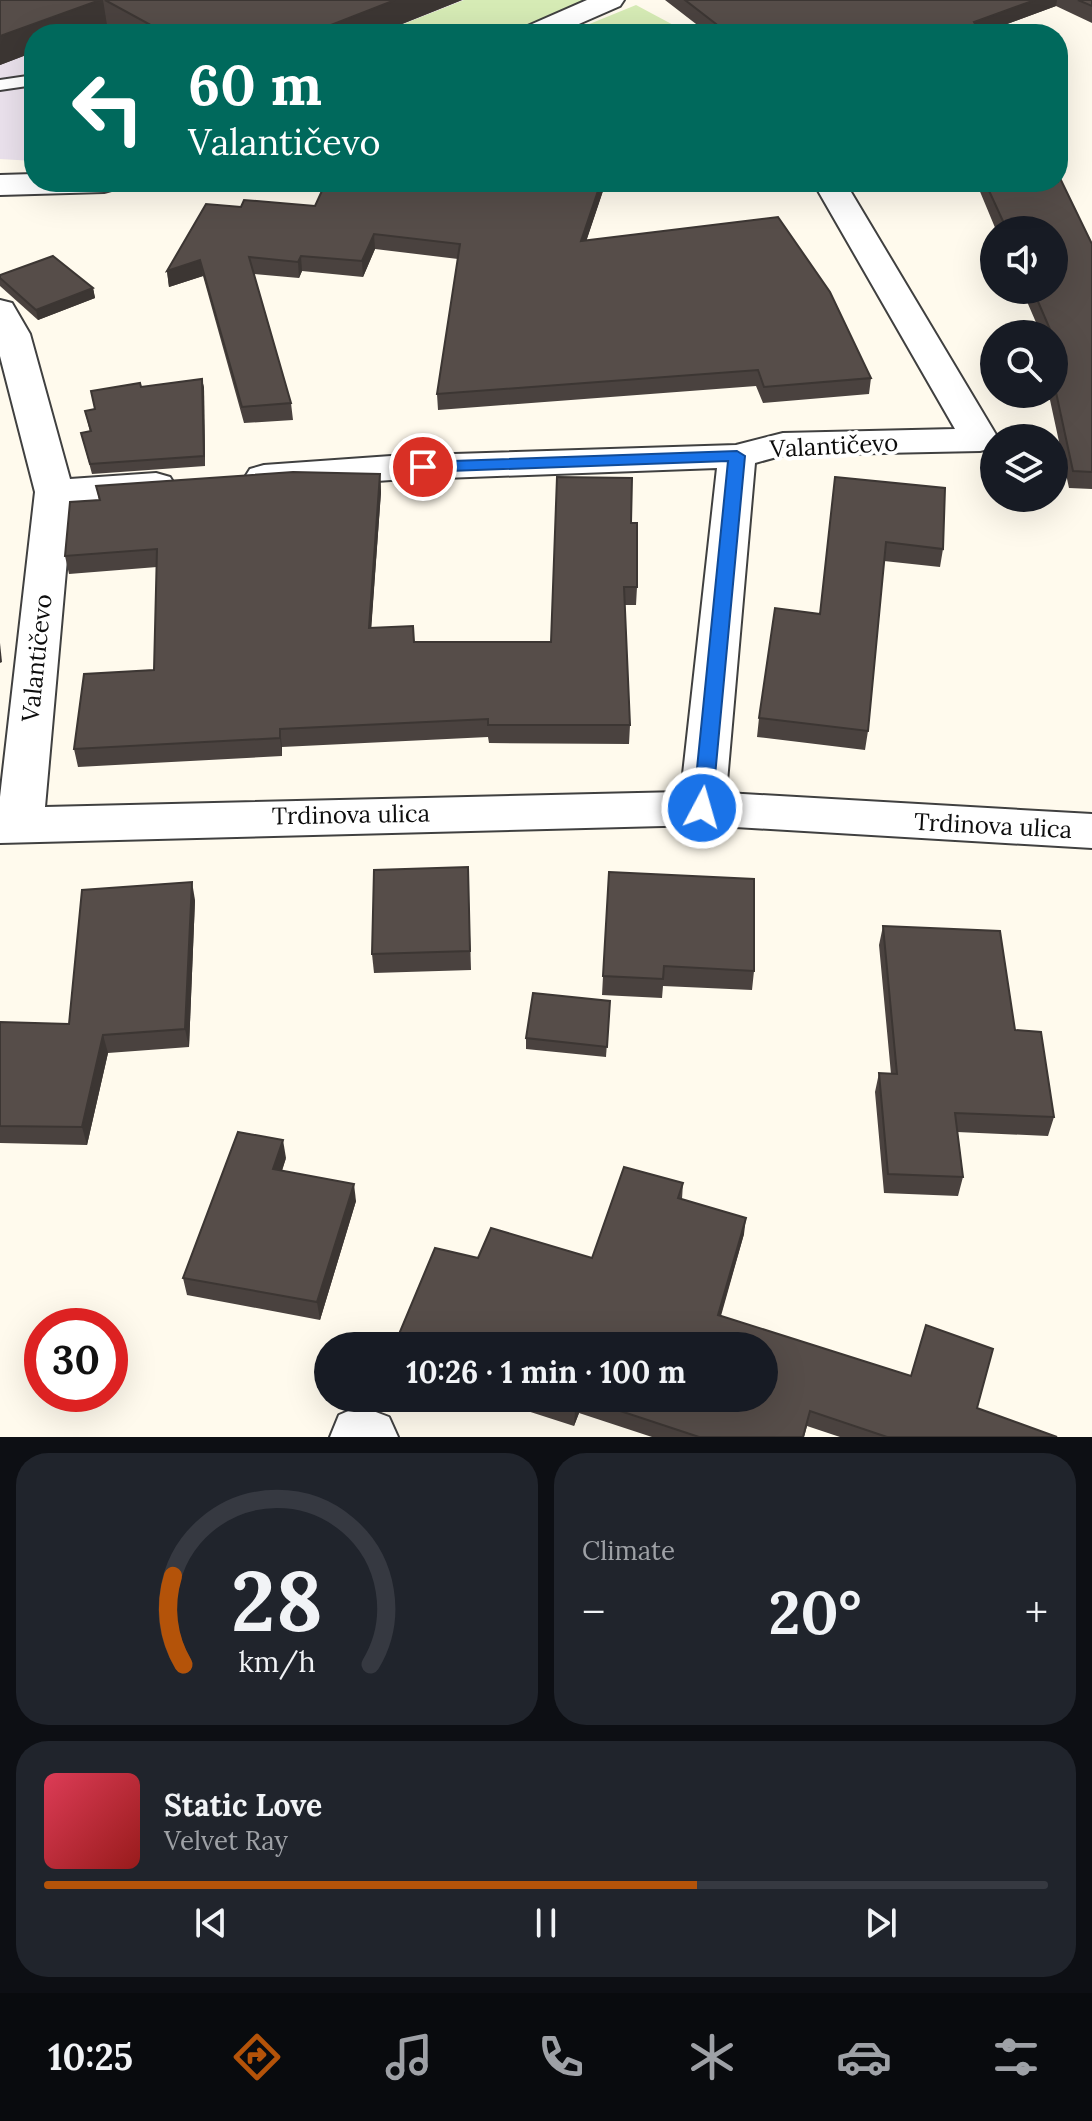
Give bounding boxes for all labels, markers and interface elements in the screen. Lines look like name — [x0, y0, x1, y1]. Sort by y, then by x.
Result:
text: 60 m — [188, 49, 322, 120]
icon: left — [56, 56, 160, 160]
text: Valantičevo — [188, 119, 381, 165]
map controls — [980, 216, 1068, 512]
button: sound — [980, 216, 1068, 304]
button: search — [980, 320, 1068, 408]
button: layers — [980, 424, 1068, 512]
street label: Valantičevo — [768, 427, 899, 464]
pin — [389, 433, 457, 501]
icon: arrive — [401, 445, 445, 489]
street label: Valantičevo — [14, 592, 59, 724]
position arrow — [660, 766, 744, 850]
street label: Trdinova ulica — [272, 798, 430, 831]
street label: Trdinova ulica — [913, 806, 1073, 845]
speed limit sign: 30 — [24, 1308, 128, 1412]
text: 10:26 · 1 min · 100 m — [406, 1353, 686, 1391]
text: Climate — [582, 1534, 675, 1567]
text: 28 — [231, 1547, 323, 1654]
text: 20° — [768, 1574, 862, 1650]
text: − — [582, 1584, 605, 1640]
text: + — [1025, 1584, 1048, 1640]
text: km/h — [238, 1643, 316, 1680]
text: Static Love — [164, 1786, 322, 1824]
text: Velvet Ray — [164, 1824, 288, 1857]
icon: previous — [189, 1901, 233, 1945]
icon: pause — [524, 1901, 568, 1945]
icon: next — [859, 1901, 903, 1945]
icon: directions — [229, 2029, 285, 2085]
icon: music — [381, 2029, 437, 2085]
icon: phone — [533, 2029, 589, 2085]
icon: climate — [684, 2029, 740, 2085]
icon: car — [836, 2029, 892, 2085]
icon: filters — [988, 2029, 1044, 2085]
text: 10:25 — [48, 2034, 133, 2080]

